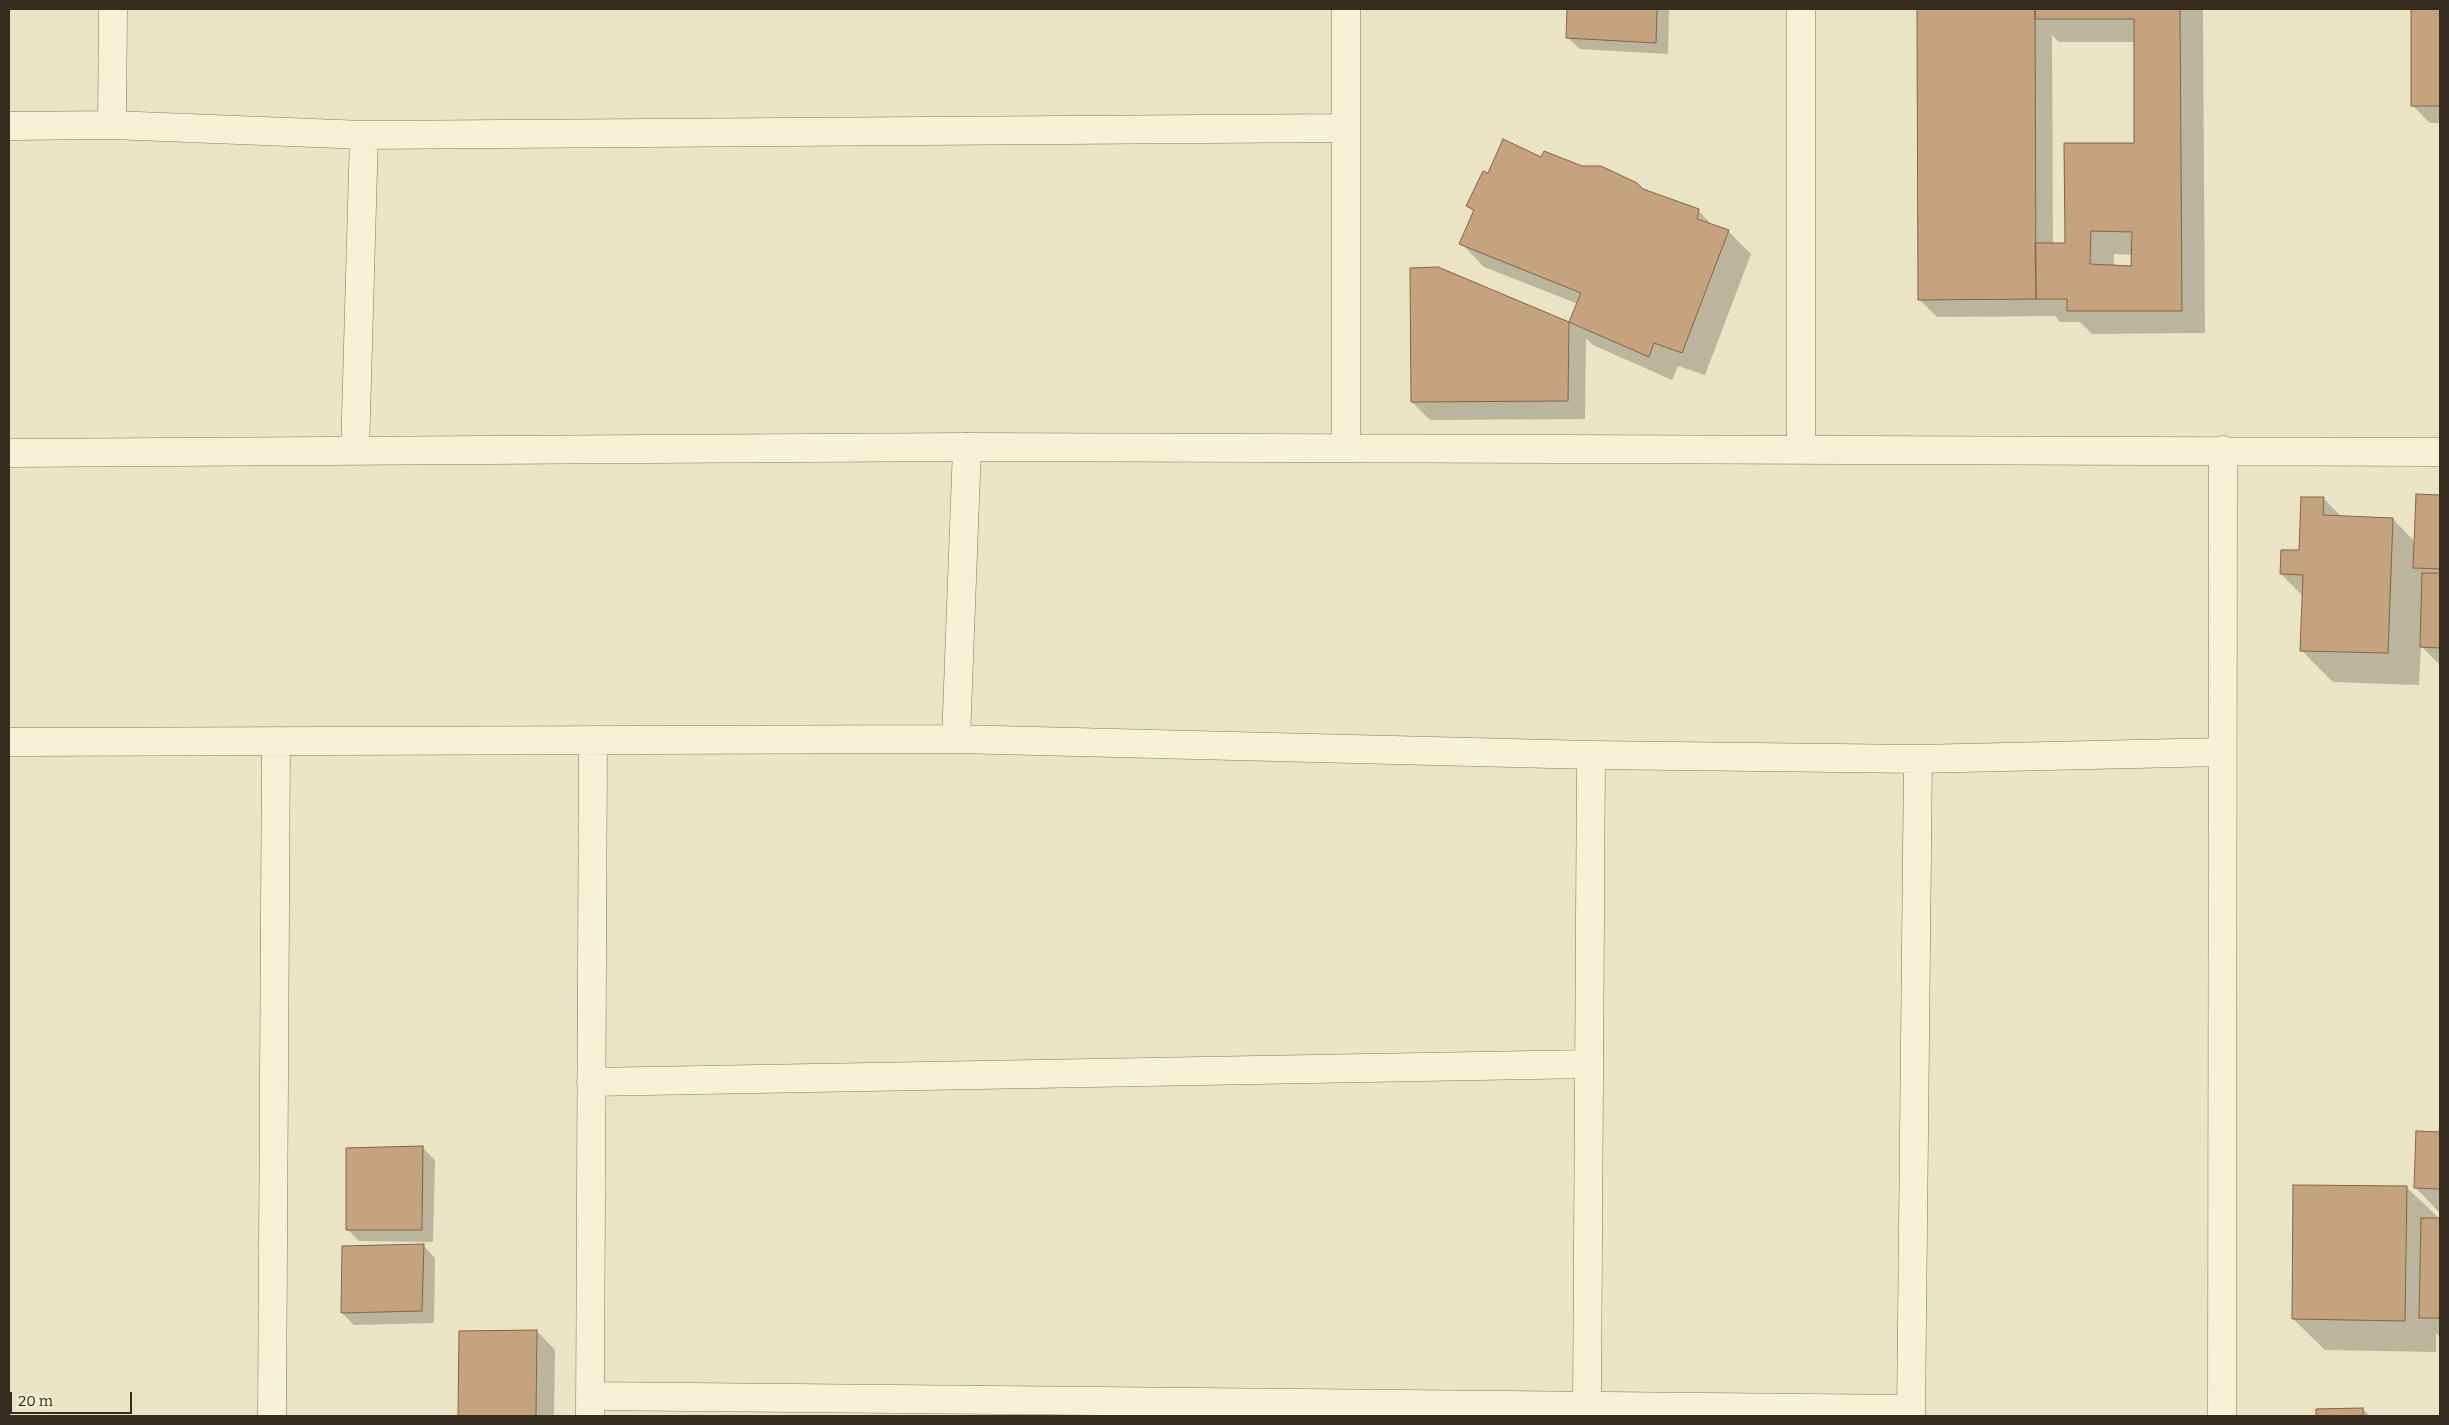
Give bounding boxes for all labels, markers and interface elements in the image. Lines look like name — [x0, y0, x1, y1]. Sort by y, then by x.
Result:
scale bar — [12, 1382, 135, 1414]
text: 20 m — [18, 1392, 53, 1410]

